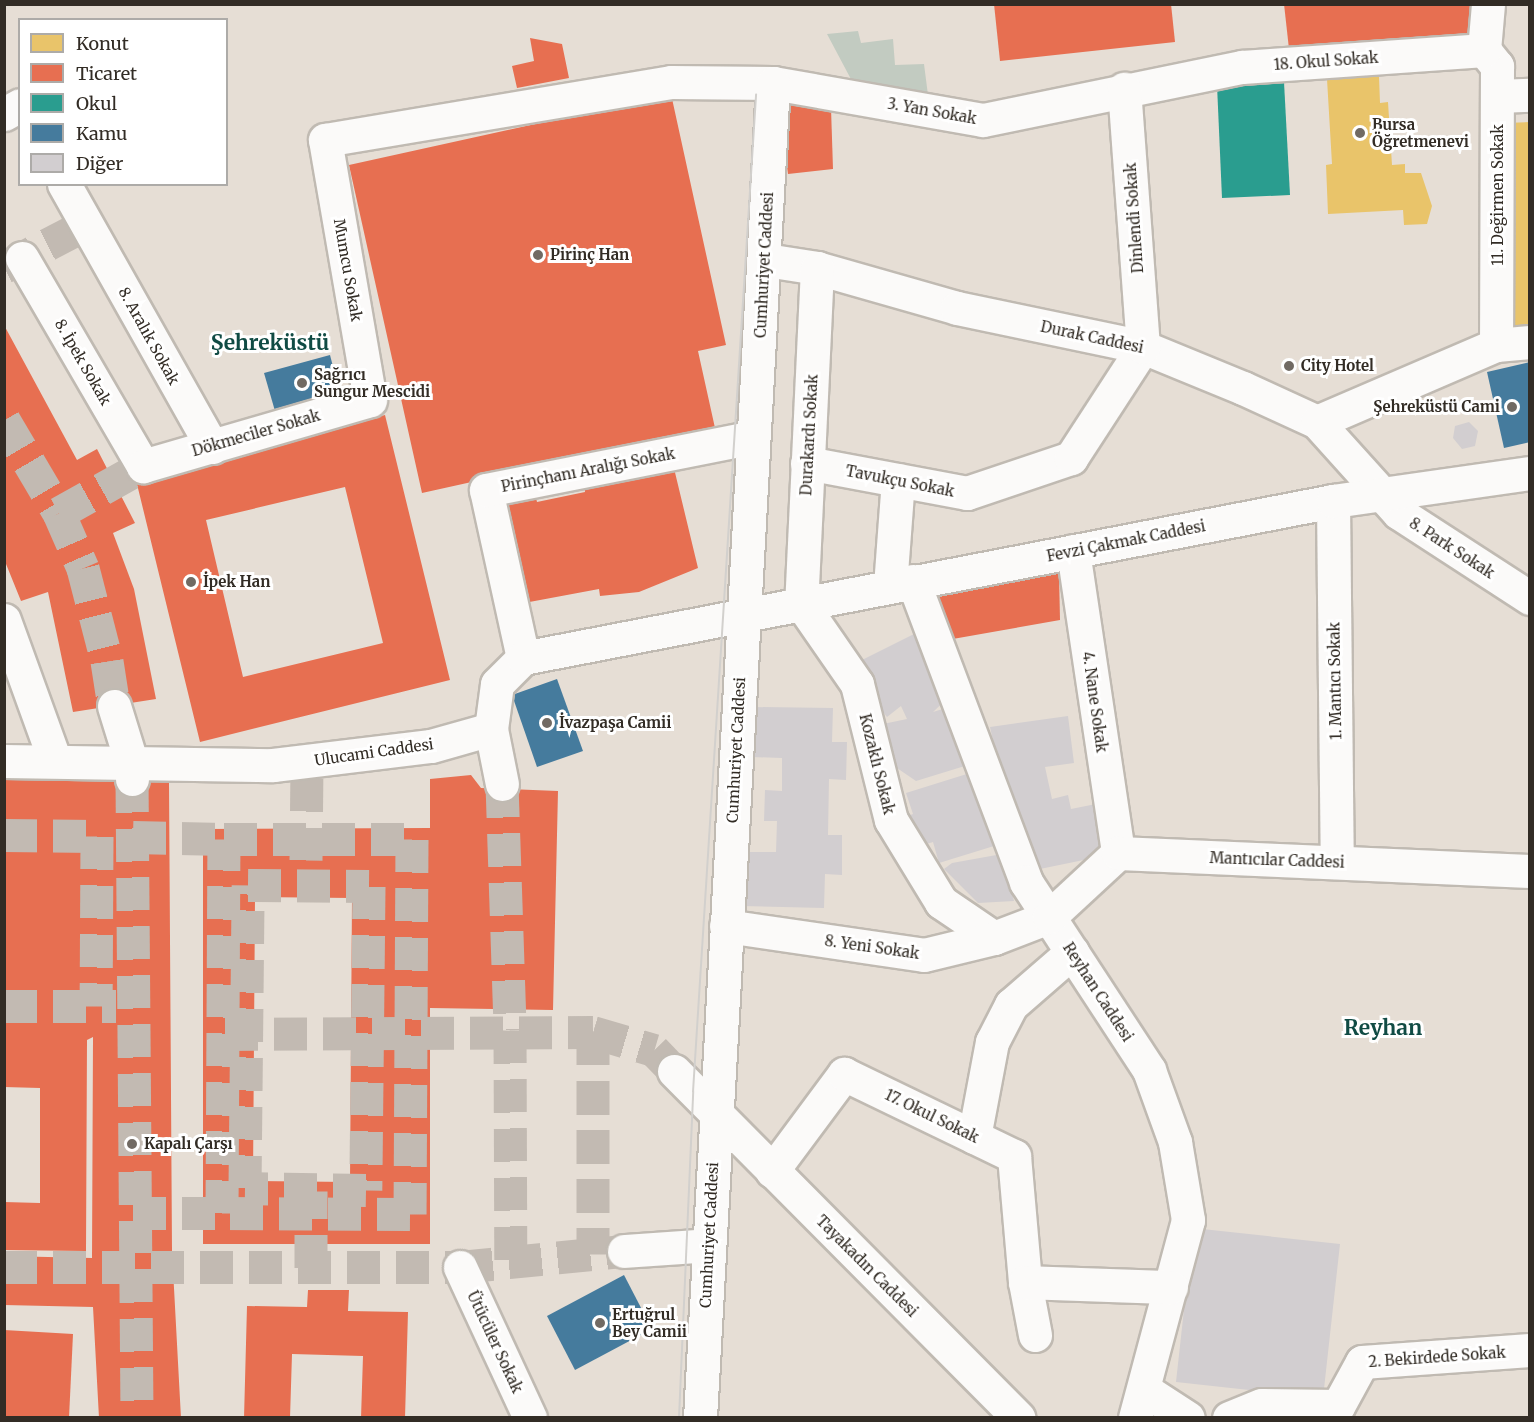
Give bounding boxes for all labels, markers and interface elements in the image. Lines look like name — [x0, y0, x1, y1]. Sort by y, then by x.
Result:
legend — [18, 18, 228, 186]
text: Konut — [76, 32, 129, 55]
street label: 18. Okul Sokak — [1273, 48, 1379, 74]
text: Ticaret — [76, 62, 137, 85]
text: Okul — [76, 92, 117, 115]
street label: 3. Yan Sokak — [886, 94, 978, 128]
place label: Bursa Öğretmenevi — [1372, 115, 1469, 150]
text: Kamu — [76, 122, 127, 145]
street label: 11. Değirmen Sokak — [1489, 124, 1507, 266]
marker: Bursa Öğretmenevi — [1353, 126, 1367, 140]
text: Diğer — [76, 152, 123, 175]
street label: Dinlendi Sokak — [1121, 162, 1147, 274]
street label: Cumhuriyet Caddesi — [751, 192, 777, 338]
street label: Mumcu Sokak — [330, 217, 366, 323]
place label: Pirinç Han — [550, 246, 629, 264]
marker: Pirinç Han — [531, 248, 545, 262]
street label: 8. Aralık Sokak — [115, 284, 183, 388]
street label: 8. İpek Sokak — [51, 316, 115, 408]
street label: Durak Caddesi — [1039, 317, 1145, 357]
district label: Şehreküstü — [211, 330, 329, 356]
place label: City Hotel — [1301, 357, 1374, 375]
marker: City Hotel — [1282, 359, 1296, 373]
place label: Sağrıcı Sungur Mescidi — [314, 365, 430, 400]
street label: Durakardı Sokak — [797, 374, 821, 496]
marker: Sağrıcı Sungur Mescidi — [295, 376, 309, 390]
place label: Şehreküstü Cami — [1373, 398, 1500, 416]
marker: Şehreküstü Cami — [1505, 400, 1519, 414]
street label: Dökmeciler Sokak — [190, 406, 322, 460]
street label: Pirinçhanı Aralığı Sokak — [500, 444, 676, 496]
street label: Tavukçu Sokak — [844, 462, 956, 500]
street label: 8. Park Sokak — [1406, 514, 1498, 582]
street label: Fevzi Çakmak Caddesi — [1045, 517, 1207, 565]
place label: İpek Han — [203, 573, 270, 591]
marker: İpek Han — [184, 575, 198, 589]
street label: 1. Mantıcı Sokak — [1325, 622, 1345, 740]
street label: 4. Nane Sokak — [1079, 650, 1111, 754]
street label: Cumhuriyet Caddesi — [723, 677, 749, 823]
street label: Kozaklı Sokak — [856, 712, 898, 816]
place label: İvazpaşa Camii — [559, 714, 671, 732]
marker: İvazpaşa Camii — [540, 716, 554, 730]
street label: Ulucami Caddesi — [313, 735, 435, 769]
street label: Mantıcılar Caddesi — [1209, 849, 1345, 871]
street label: 8. Yeni Sokak — [823, 931, 921, 963]
street label: Reyhan Caddesi — [1059, 939, 1137, 1045]
district label: Reyhan — [1344, 1015, 1422, 1041]
street label: 17. Okul Sokak — [882, 1085, 982, 1147]
place label: Kapalı Çarşı — [144, 1135, 233, 1153]
marker: Kapalı Çarşı — [125, 1137, 139, 1151]
street label: Cumhuriyet Caddesi — [696, 1162, 722, 1308]
street label: Tayakadın Caddesi — [813, 1212, 921, 1320]
street label: Ütücüler Sokak — [463, 1288, 527, 1396]
place label: Ertuğrul Bey Camii — [612, 1305, 687, 1340]
marker: Ertuğrul Bey Camii — [593, 1316, 607, 1330]
street label: 2. Bekirdede Sokak — [1368, 1343, 1506, 1371]

